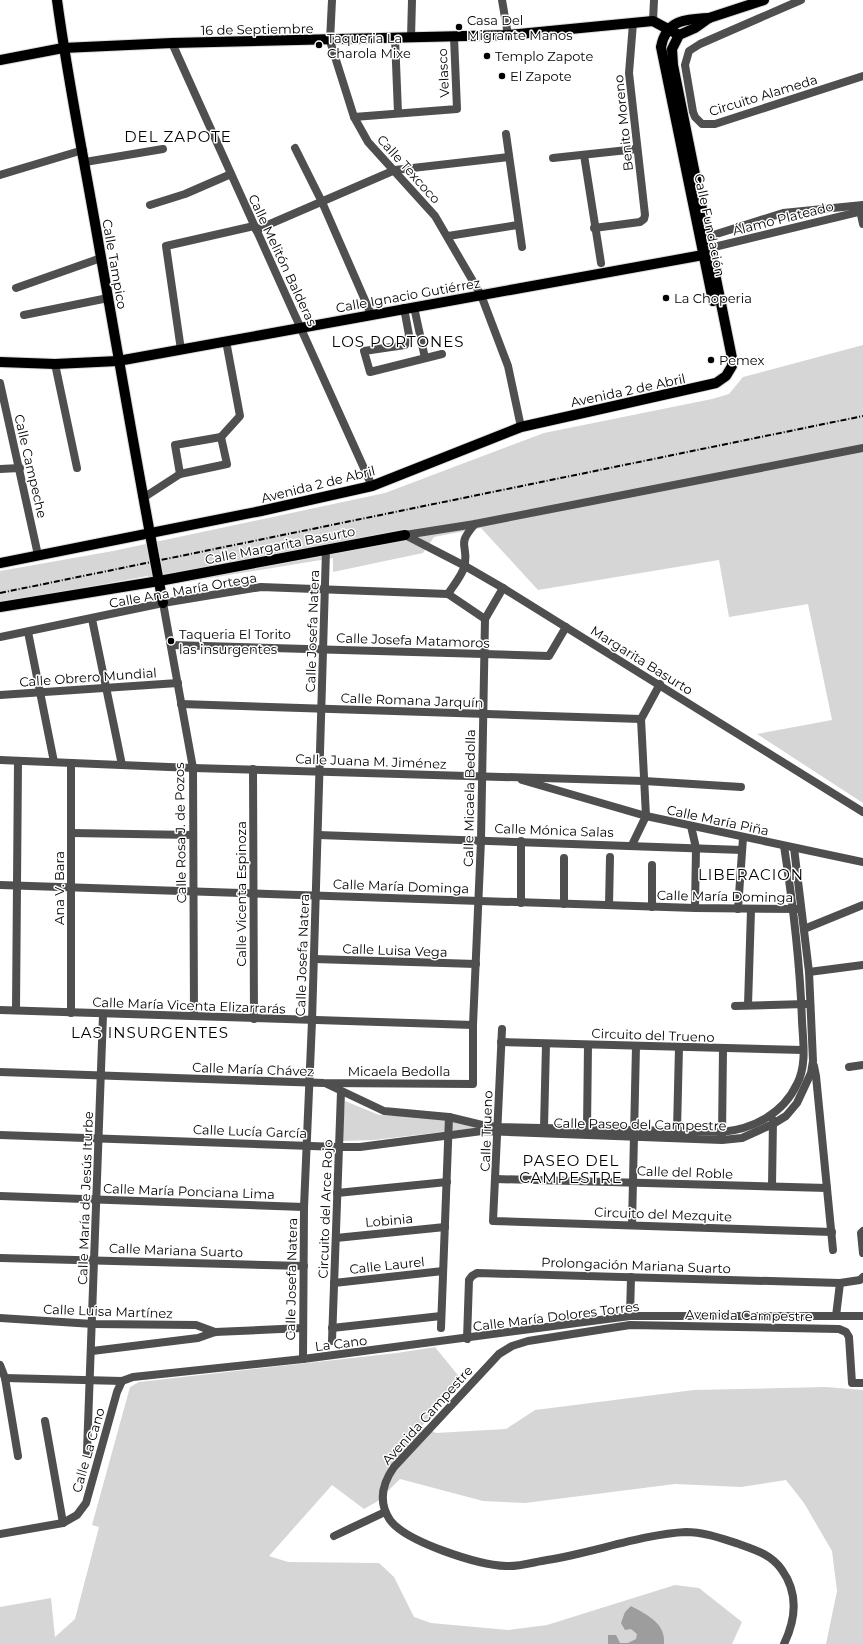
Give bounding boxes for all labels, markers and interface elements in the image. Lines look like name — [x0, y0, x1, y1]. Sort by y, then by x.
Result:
place label: Casa Del Migrante Manos — [467, 12, 573, 43]
street label: 16 de Septiembre — [200, 20, 314, 38]
marker: Casa Del Migrante Manos — [454, 22, 464, 32]
place label: Taqueria La Charola Mixe — [327, 30, 411, 61]
marker: Taqueria La Charola Mixe — [314, 40, 324, 50]
street label: Velasco — [434, 48, 452, 98]
place label: Templo Zapote — [495, 48, 593, 64]
marker: Templo Zapote — [482, 51, 492, 61]
place label: El Zapote — [510, 68, 572, 84]
marker: El Zapote — [497, 71, 507, 81]
street label: Circuito Alameda — [707, 71, 819, 119]
street label: Benito Moreno — [610, 74, 636, 172]
district label: DEL ZAPOTE — [124, 127, 232, 146]
street label: Calle Texcoco — [374, 131, 444, 207]
street label: Calle Fundación — [691, 172, 729, 278]
street label: Calle Melitón Balderas — [245, 191, 321, 329]
street label: Álamo Plateado — [731, 198, 835, 238]
street label: Calle Tampico — [99, 218, 131, 310]
street label: Calle Ignacio Gutiérrez — [334, 274, 482, 316]
place label: La Choperia — [674, 290, 752, 306]
marker: La Choperia — [661, 293, 671, 303]
district label: LOS PORTONES — [332, 332, 464, 351]
place label: Pemex — [719, 352, 764, 368]
marker: Pemex — [706, 355, 716, 365]
street label: Avenida 2 de Abril — [569, 370, 687, 410]
street label: Calle Campeche — [11, 412, 51, 520]
street label: Avenida 2 de Abril — [259, 462, 377, 506]
street label: Calle Margarita Basurto — [204, 523, 356, 567]
street label: Calle Ana María Ortega — [108, 569, 258, 611]
street label: Calle Josefa Natera — [302, 569, 322, 693]
street label: Margarita Basurto — [588, 622, 696, 698]
place label: Taqueria El Torito las insurgentes — [179, 626, 291, 657]
street label: Calle Josefa Matamoros — [336, 629, 490, 651]
marker: Taqueria El Torito las insurgentes — [166, 636, 176, 646]
street label: Calle Obrero Mundial — [19, 664, 157, 690]
street label: Calle Romana Jarquín — [340, 690, 484, 710]
street label: Calle Micaela Bedolla — [460, 729, 478, 867]
street label: Calle Juana M. Jiménez — [295, 750, 447, 772]
street label: Calle Rosa J. de Pozos — [171, 762, 189, 904]
street label: Calle María Piña — [665, 801, 771, 839]
street label: Calle Mónica Salas — [494, 820, 614, 840]
street label: Calle Vicenta Espinoza — [233, 821, 249, 967]
street label: Ana V. Bara — [51, 851, 67, 925]
district label: LIBERACION — [698, 865, 804, 884]
street label: Calle María Dominga — [333, 876, 469, 896]
street label: Calle María Dominga — [657, 887, 793, 905]
street label: Calle Josefa Natera — [292, 893, 312, 1017]
street label: Calle Luisa Vega — [342, 940, 448, 960]
street label: Calle María Vicenta Elizarrarás — [92, 994, 286, 1016]
district label: LAS INSURGENTES — [71, 1023, 229, 1042]
street label: Circuito del Trueno — [591, 1025, 715, 1045]
street label: Calle María Chávez — [192, 1059, 314, 1079]
street label: Micaela Bedolla — [348, 1063, 450, 1079]
street label: Calle Trueno — [477, 1090, 495, 1172]
street label: Calle María de Jesús Iturbe — [74, 1111, 96, 1285]
street label: Calle Paseo del Campestre — [553, 1114, 727, 1134]
street label: Calle Lucía García — [193, 1121, 307, 1141]
street label: Circuito del Arce Rojo — [315, 1139, 335, 1279]
district label: PASEO DEL CAMPESTRE — [519, 1151, 623, 1187]
street label: Calle del Roble — [637, 1162, 734, 1182]
street label: Calle María Ponciana Lima — [103, 1180, 275, 1202]
street label: Circuito del Mezquite — [594, 1204, 732, 1224]
street label: Lobinia — [364, 1210, 414, 1230]
street label: Calle Josefa Natera — [282, 1218, 300, 1340]
street label: Calle Mariana Suarto — [109, 1240, 243, 1260]
street label: Calle Laurel — [349, 1253, 425, 1277]
street label: Prolongación Mariana Suarto — [541, 1254, 731, 1276]
street label: Calle María Dolores Torres — [472, 1298, 640, 1334]
street label: Calle Luisa Martínez — [43, 1301, 173, 1321]
street label: Avenida Campestre — [685, 1306, 813, 1324]
street label: La Cano — [314, 1332, 368, 1354]
street label: Avenida Campestre — [378, 1362, 476, 1468]
street label: Calle La Cano — [68, 1406, 108, 1494]

